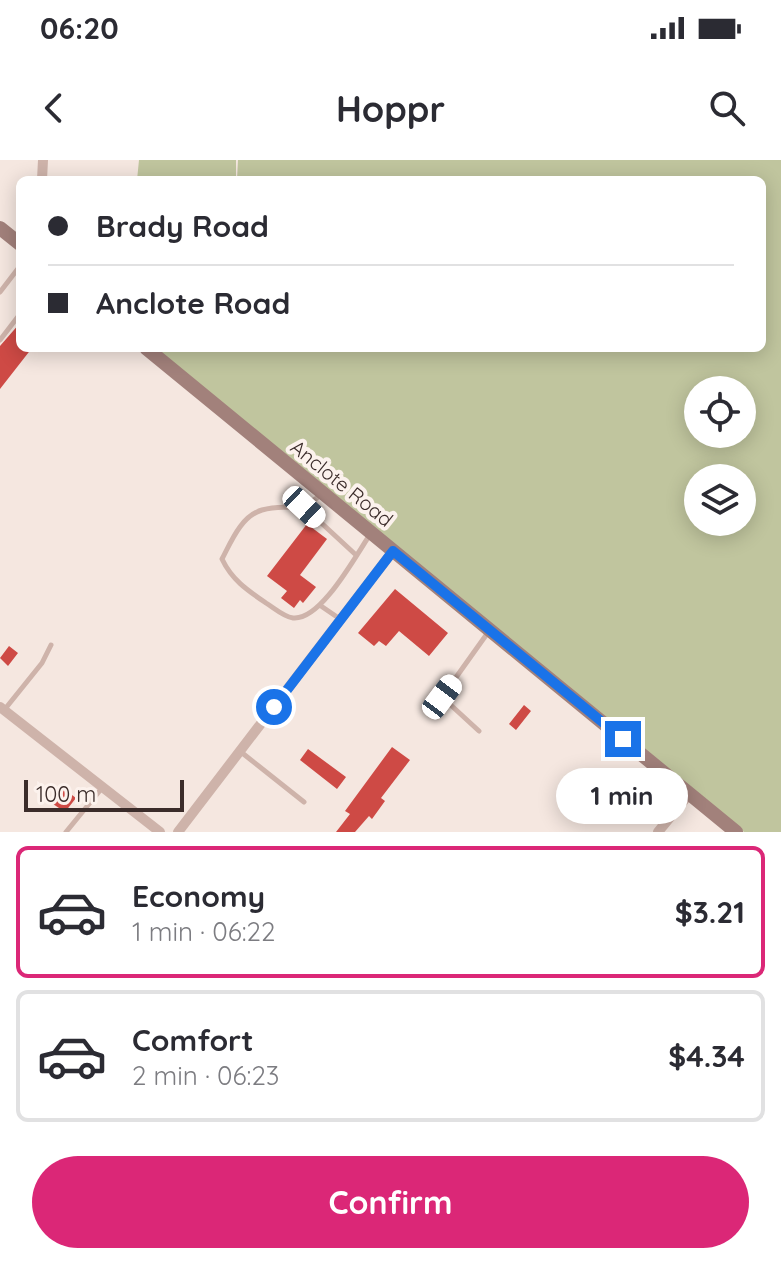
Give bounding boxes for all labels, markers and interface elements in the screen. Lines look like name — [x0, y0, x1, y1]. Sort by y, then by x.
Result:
text: 06:20 — [40, 9, 119, 47]
icon: back — [32, 86, 76, 130]
text: Hoppr — [336, 86, 445, 131]
icon: search — [705, 86, 749, 130]
text: Brady Road — [96, 207, 269, 245]
text: Anclote Road — [96, 284, 290, 322]
map controls — [684, 376, 756, 536]
button: locate — [684, 376, 756, 448]
street label: Anclote Road — [286, 434, 398, 532]
button: layers — [684, 464, 756, 536]
car — [278, 482, 330, 532]
car — [418, 671, 466, 723]
route start — [256, 689, 292, 725]
route end — [605, 721, 641, 757]
callout: 1 min — [557, 767, 689, 823]
scale bar — [24, 776, 184, 812]
text: 1 min — [591, 779, 654, 812]
text: 100 m — [36, 780, 96, 808]
icon: car — [36, 876, 108, 948]
text: Economy — [132, 877, 265, 915]
text: $3.21 — [675, 893, 745, 931]
text: 1 min · 06:22 — [132, 915, 275, 948]
icon: car — [36, 1020, 108, 1092]
text: Comfort — [132, 1021, 253, 1059]
text: $4.34 — [668, 1037, 745, 1075]
text: 2 min · 06:23 — [132, 1059, 279, 1092]
button: Confirm — [32, 1156, 749, 1248]

